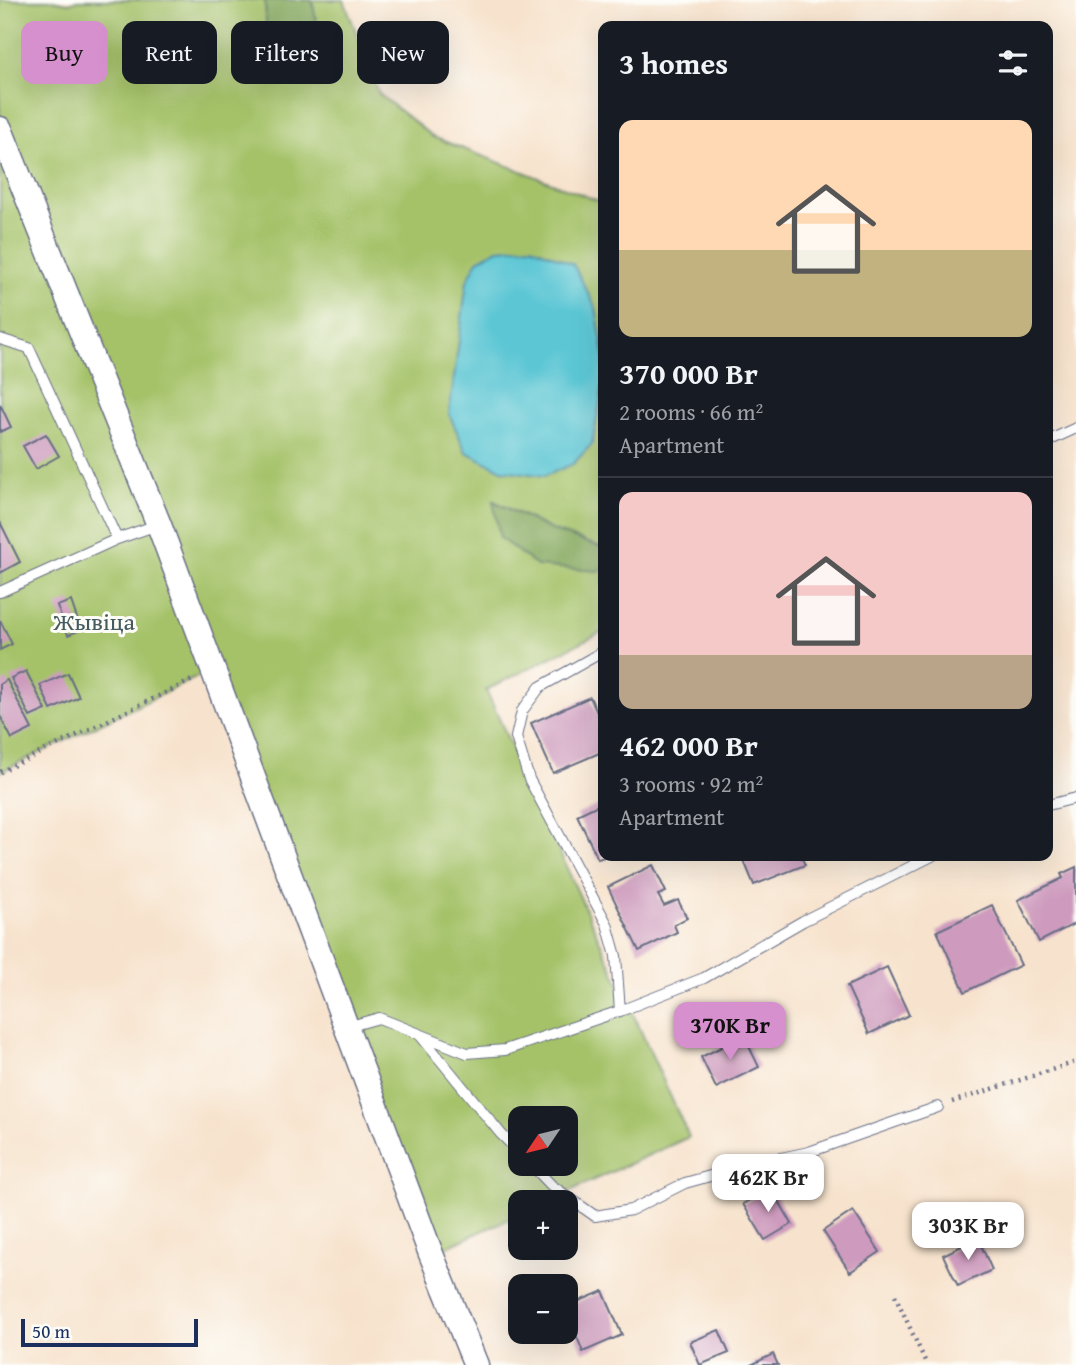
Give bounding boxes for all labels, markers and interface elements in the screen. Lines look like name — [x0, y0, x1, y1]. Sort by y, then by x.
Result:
chip: Buy — [21, 21, 108, 84]
chip: Rent — [122, 21, 217, 84]
chip: Filters — [231, 21, 343, 84]
chip: New — [357, 21, 449, 84]
text: 3 homes — [619, 41, 728, 85]
icon: filters — [994, 44, 1032, 82]
icon: home — [763, 166, 889, 292]
text: 370 000 Br — [619, 351, 758, 395]
text: 2 rooms · 66 m² — [619, 395, 763, 428]
text: Apartment — [619, 428, 724, 461]
icon: home — [763, 538, 889, 664]
park label: Жывіца — [52, 604, 135, 639]
text: 462 000 Br — [619, 723, 758, 767]
text: 3 rooms · 92 m² — [619, 767, 763, 800]
text: Apartment — [619, 800, 724, 833]
pin: 370K Br — [665, 1002, 795, 1062]
text: 370K Br — [690, 1008, 770, 1041]
north arrow — [508, 1106, 578, 1176]
map controls — [508, 1106, 578, 1344]
pin: 462K Br — [703, 1154, 833, 1214]
text: 462K Br — [728, 1160, 808, 1193]
button: + — [508, 1190, 578, 1260]
pin: 303K Br — [903, 1202, 1033, 1262]
text: 303K Br — [928, 1208, 1008, 1241]
button: − — [508, 1274, 578, 1344]
scale bar — [21, 1316, 198, 1348]
text: 50 m — [32, 1317, 70, 1345]

